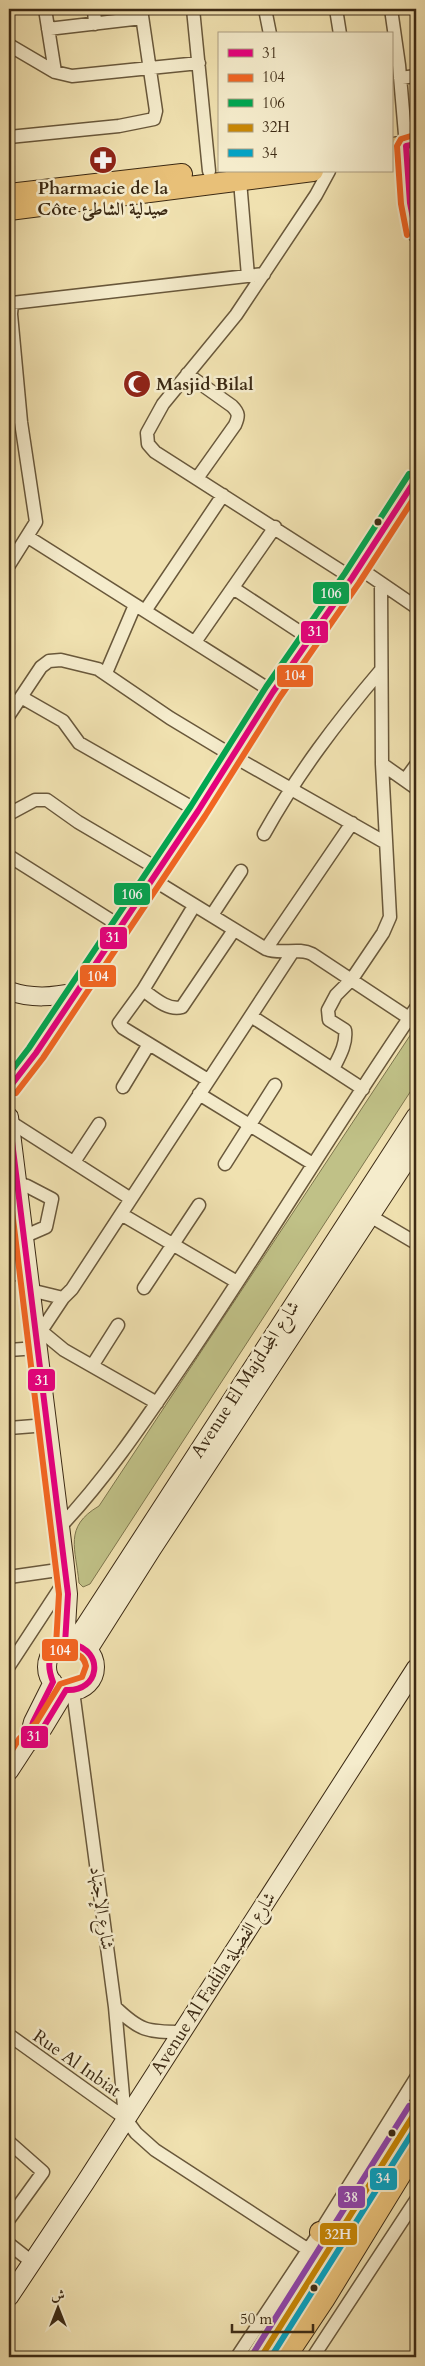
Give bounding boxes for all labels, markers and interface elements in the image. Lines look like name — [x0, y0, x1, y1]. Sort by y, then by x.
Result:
legend — [218, 32, 392, 172]
text: 31 — [262, 43, 277, 63]
text: 104 — [262, 67, 285, 87]
text: 106 — [262, 93, 285, 113]
text: 32H — [262, 117, 290, 137]
text: 34 — [262, 143, 278, 163]
pharmacy icon: Pharmacie de la Côte صيدلية الشاطئ — [88, 145, 118, 175]
place label: Pharmacie de la Côte صيدلية الشاطئ — [37, 176, 169, 222]
mosque icon: Masjid Bilal — [122, 369, 152, 399]
place label: Masjid Bilal — [156, 372, 253, 397]
unlabelled marker — [373, 517, 383, 527]
line badge: 106 — [312, 581, 350, 605]
text: 106 — [320, 584, 342, 603]
line badge: 31 — [300, 620, 329, 644]
text: 31 — [308, 622, 322, 641]
line badge: 104 — [276, 664, 314, 688]
text: 104 — [284, 666, 306, 685]
line badge: 106 — [113, 882, 151, 906]
text: 106 — [121, 885, 143, 904]
line badge: 31 — [99, 926, 128, 950]
text: 31 — [106, 928, 120, 947]
line badge: 104 — [79, 964, 117, 988]
text: 104 — [87, 967, 109, 986]
street label: Avenue El Majdشارع المجد — [185, 1296, 307, 1464]
line badge: 31 — [27, 1368, 56, 1392]
text: 31 — [35, 1371, 49, 1390]
line badge: 104 — [41, 1638, 79, 1662]
text: 104 — [49, 1641, 71, 1660]
line badge: 31 — [20, 1725, 49, 1749]
text: 31 — [27, 1727, 41, 1746]
street label: شارع الإجتهاد — [81, 1865, 120, 1952]
street label: Avenue Al Fadila شارع الفضيلة — [145, 1887, 284, 2081]
street label: Rue Al Inbiat — [28, 2024, 126, 2103]
unlabelled marker — [387, 2128, 397, 2138]
line badge: 34 — [369, 2167, 398, 2191]
text: 34 — [376, 2169, 390, 2188]
line badge: 38 — [337, 2185, 366, 2209]
text: 38 — [344, 2188, 358, 2207]
line badge: 32H — [319, 2222, 358, 2246]
text: 32H — [325, 2225, 351, 2244]
unlabelled marker — [309, 2283, 319, 2293]
north arrow — [32, 2284, 82, 2334]
text: ش — [51, 2286, 65, 2305]
scale bar — [232, 2301, 314, 2333]
text: 50 m — [240, 2309, 272, 2329]

